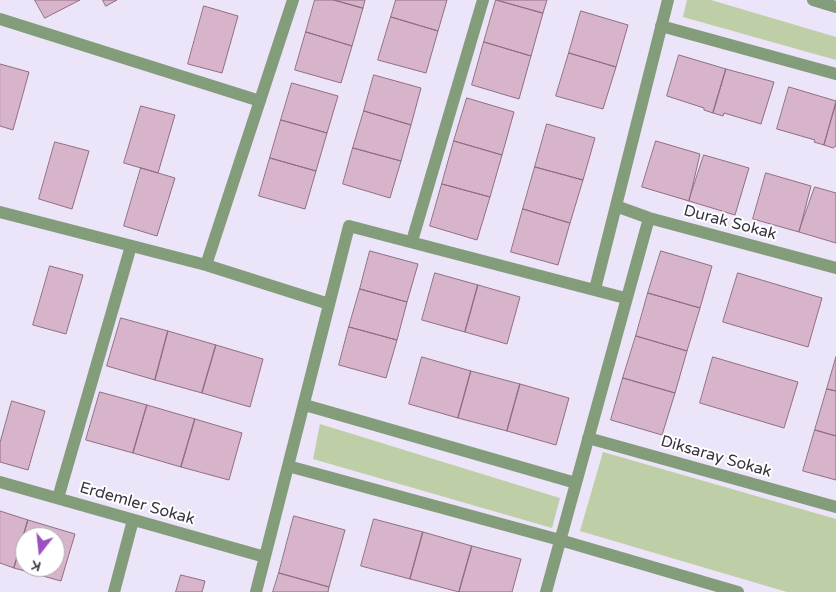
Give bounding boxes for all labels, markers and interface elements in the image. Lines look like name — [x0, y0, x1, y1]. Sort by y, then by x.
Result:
street label: Durak Sokak — [681, 201, 779, 245]
street label: Diksaray Sokak — [658, 432, 774, 482]
street label: Erdemler Sokak — [77, 478, 197, 530]
north arrow — [15, 527, 65, 577]
text: K — [29, 556, 43, 575]

